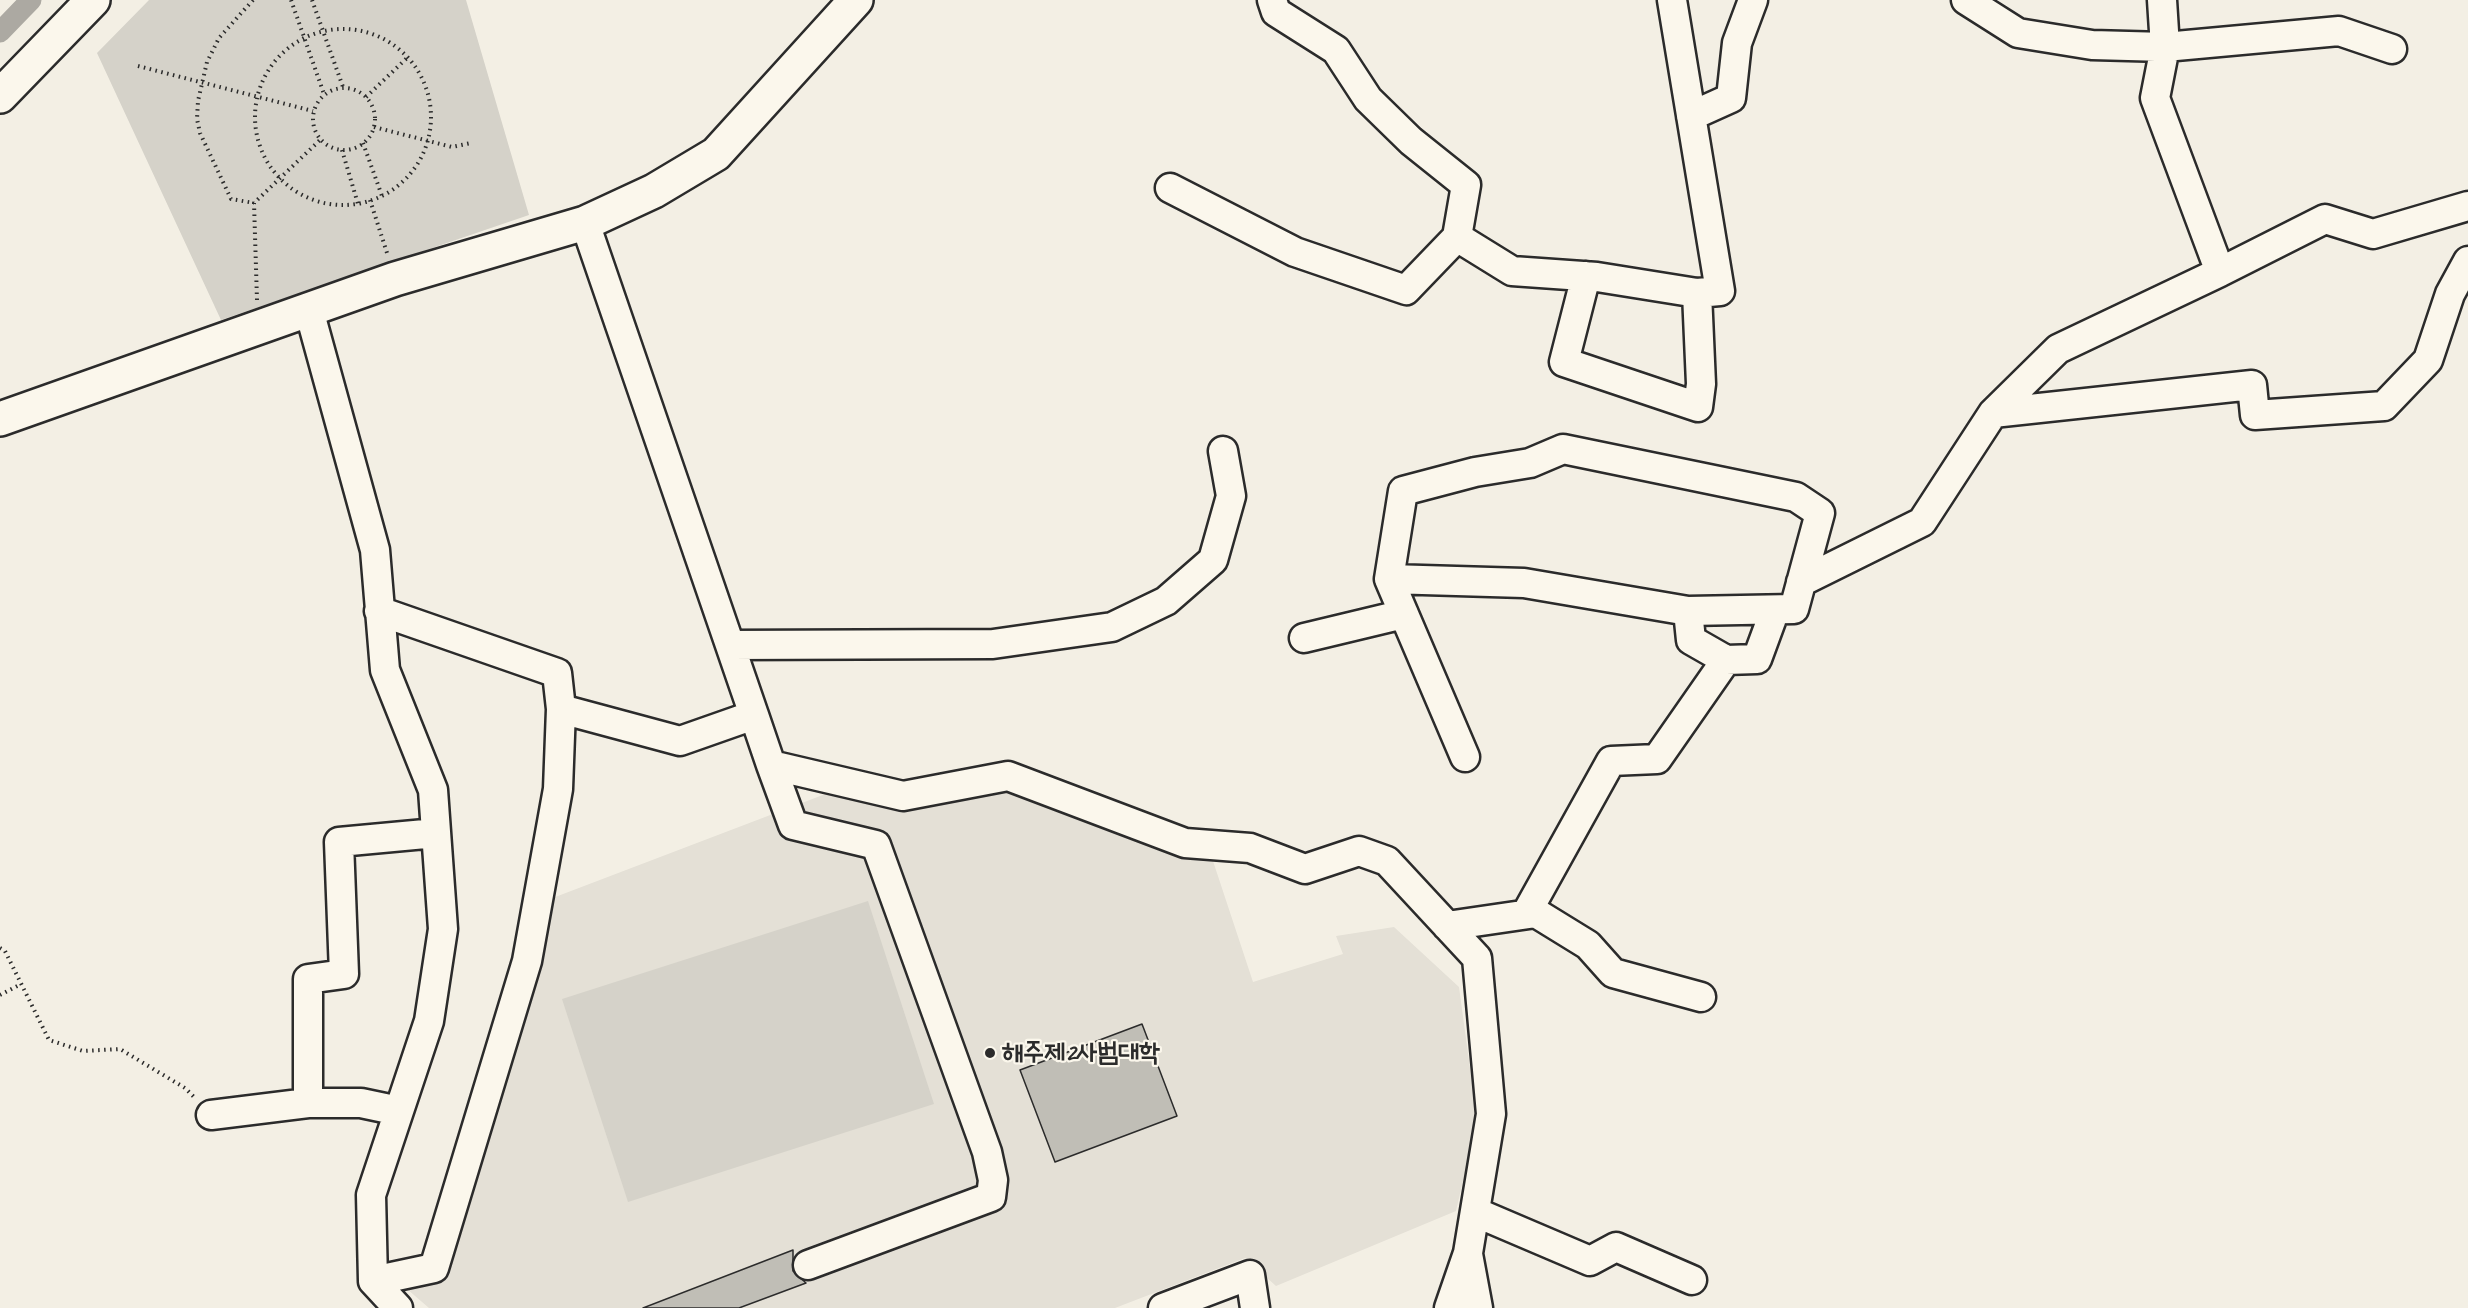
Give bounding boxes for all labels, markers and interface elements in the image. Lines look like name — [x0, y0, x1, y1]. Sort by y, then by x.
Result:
place label: 해주제2사범대학 — [1002, 1037, 1160, 1069]
marker: 해주제2사범대학 — [983, 1046, 997, 1060]

